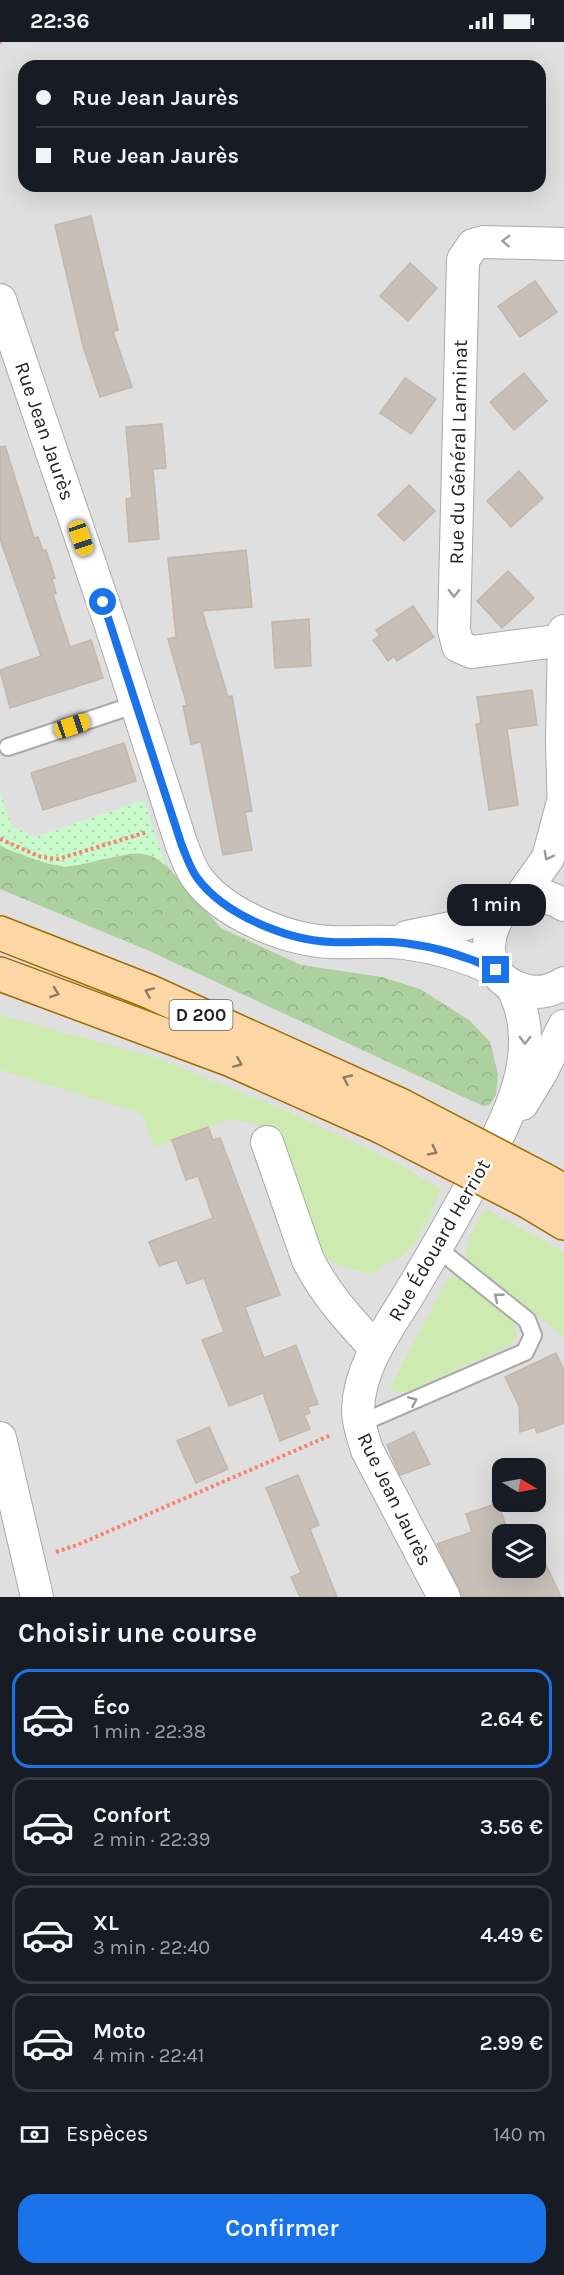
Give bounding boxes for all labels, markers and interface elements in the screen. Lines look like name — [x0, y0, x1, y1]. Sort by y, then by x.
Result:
text: 22:36 — [30, 8, 90, 34]
text: Rue Jean Jaurès — [72, 85, 239, 111]
text: Rue Jean Jaurès — [72, 143, 239, 169]
one-way arrow — [501, 235, 510, 248]
street label: Rue du Général Larminat — [445, 339, 472, 565]
street label: Rue Jean Jaurès — [10, 359, 79, 503]
car — [67, 518, 95, 558]
route start — [89, 588, 116, 615]
one-way arrow — [448, 588, 461, 597]
car — [52, 712, 92, 740]
one-way arrow — [544, 850, 555, 861]
callout: 1 min — [446, 883, 546, 925]
text: 1 min — [472, 893, 521, 916]
route end — [482, 956, 509, 983]
one-way arrow — [49, 986, 60, 999]
one-way arrow — [145, 987, 156, 999]
road number: D 200 — [170, 1000, 232, 1030]
one-way arrow — [519, 1036, 531, 1045]
one-way arrow — [231, 1055, 242, 1067]
one-way arrow — [342, 1075, 353, 1087]
one-way arrow — [426, 1144, 437, 1156]
street label: Rue Édouard Herriot — [383, 1154, 495, 1325]
one-way arrow — [493, 1293, 504, 1304]
one-way arrow — [407, 1396, 418, 1408]
street label: Rue Jean Jaurès — [352, 1429, 437, 1569]
north arrow — [492, 1458, 546, 1512]
map controls — [492, 1458, 546, 1578]
button: layers — [492, 1524, 546, 1578]
text: Choisir une course — [18, 1617, 257, 1649]
icon: car — [21, 1692, 75, 1746]
text: Éco — [93, 1694, 130, 1720]
text: 2.64 € — [480, 1706, 543, 1732]
text: 1 min · 22:38 — [93, 1720, 206, 1743]
icon: car — [21, 1800, 75, 1854]
text: Confort — [93, 1802, 171, 1828]
text: 3.56 € — [480, 1814, 543, 1840]
text: 2 min · 22:39 — [93, 1828, 210, 1851]
icon: car — [21, 1908, 75, 1962]
text: XL — [93, 1910, 119, 1936]
text: 4.49 € — [480, 1922, 543, 1948]
text: 3 min · 22:40 — [93, 1936, 210, 1959]
icon: car — [21, 2016, 75, 2070]
text: Moto — [93, 2018, 146, 2044]
text: 2.99 € — [480, 2030, 543, 2056]
text: 4 min · 22:41 — [93, 2044, 204, 2067]
icon: cash — [18, 2118, 51, 2151]
text: Espèces — [66, 2121, 148, 2147]
text: 140 m — [493, 2123, 546, 2146]
button: Confirmer — [18, 2194, 546, 2263]

